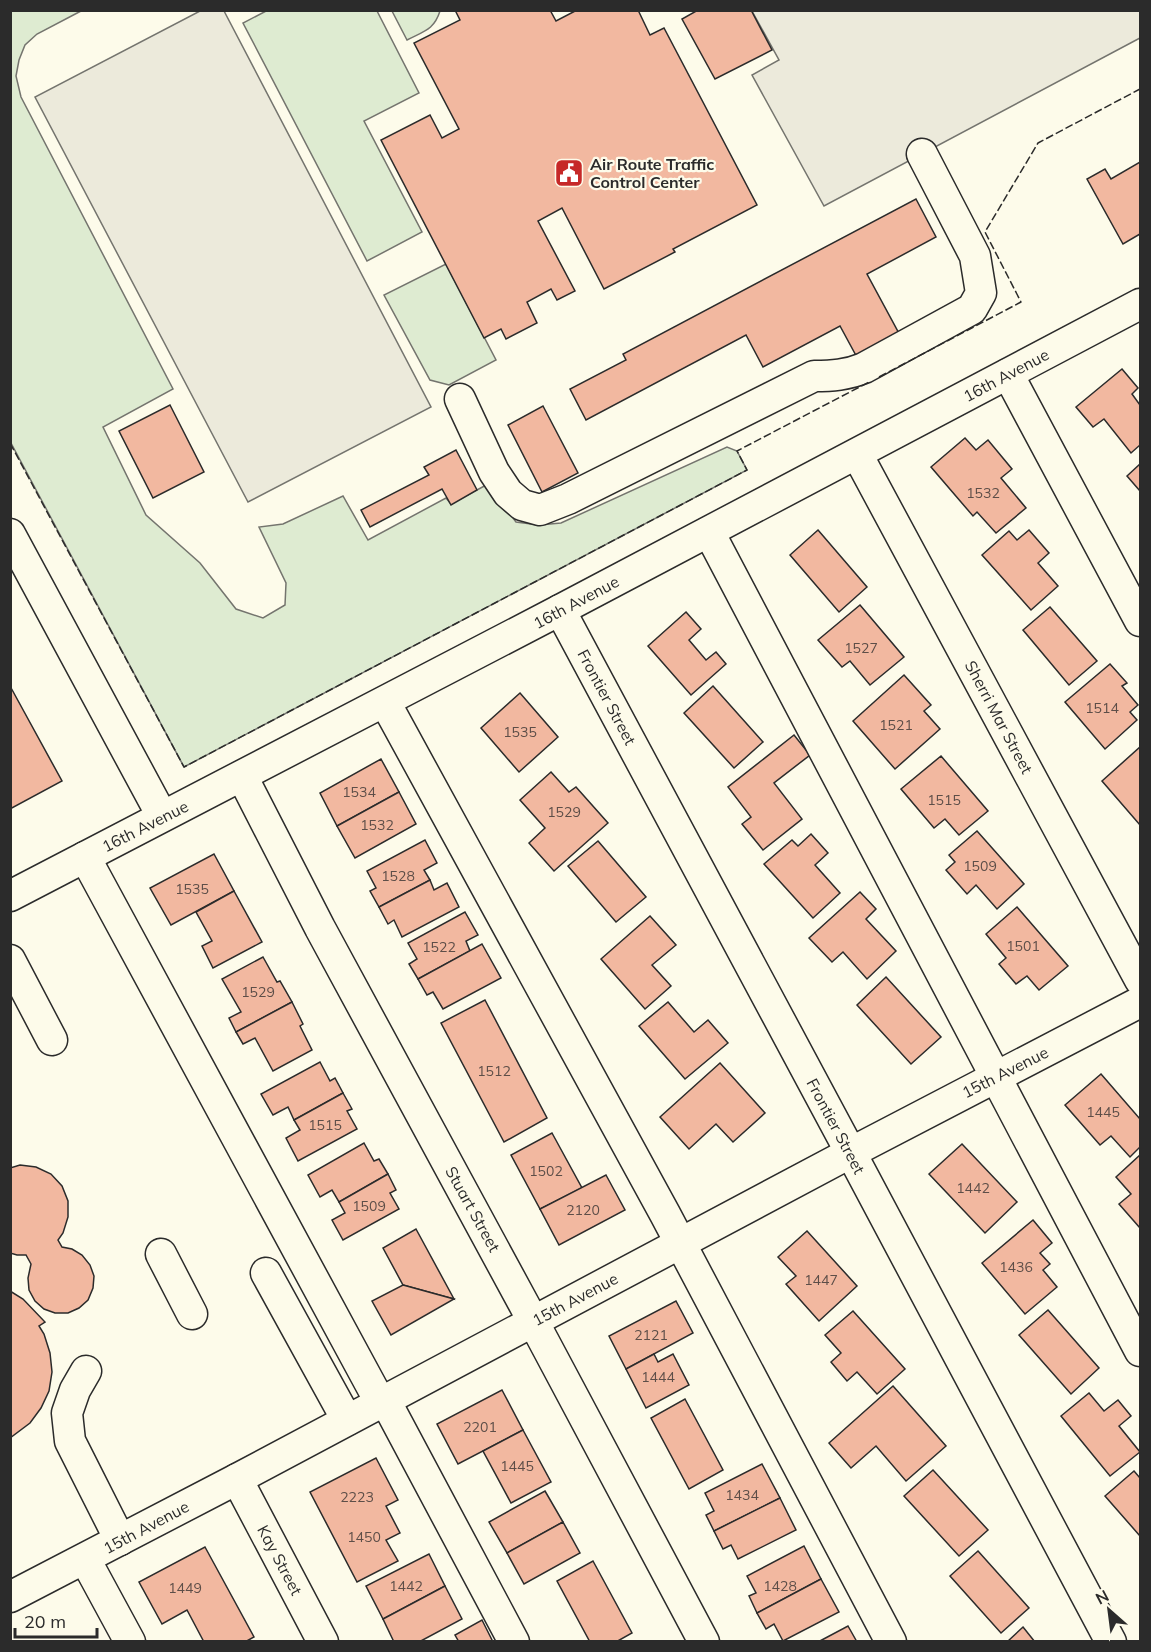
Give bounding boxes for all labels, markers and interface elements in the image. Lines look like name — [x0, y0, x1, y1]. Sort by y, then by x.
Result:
place label: Air Route Traffic Control Center — [590, 154, 714, 192]
public building icon: Air Route Traffic Control Center — [553, 157, 585, 189]
street label: 16th Avenue — [960, 344, 1052, 406]
house number: 1532 — [966, 484, 1000, 502]
street label: 16th Avenue — [530, 571, 622, 633]
house number: 1527 — [844, 639, 878, 657]
street label: Frontier Street — [573, 646, 641, 749]
street label: Sherri Mar Street — [961, 657, 1037, 777]
house number: 1514 — [1085, 699, 1119, 717]
house number: 1521 — [879, 716, 913, 734]
house number: 1535 — [503, 723, 537, 741]
house number: 1534 — [342, 783, 376, 801]
house number: 1515 — [927, 791, 961, 809]
street label: 16th Avenue — [99, 796, 191, 856]
house number: 1529 — [547, 803, 581, 821]
house number: 1532 — [360, 816, 394, 834]
house number: 1509 — [963, 857, 997, 875]
house number: 1528 — [381, 867, 415, 885]
house number: 1535 — [175, 880, 209, 898]
house number: 1501 — [1006, 937, 1040, 955]
house number: 1522 — [422, 938, 456, 956]
house number: 1529 — [241, 983, 275, 1001]
street label: 15th Avenue — [959, 1042, 1051, 1102]
house number: 1512 — [477, 1062, 511, 1080]
street label: Frontier Street — [802, 1075, 870, 1178]
house number: 1445 — [1086, 1103, 1120, 1121]
house number: 1515 — [308, 1116, 342, 1134]
house number: 1502 — [529, 1162, 563, 1180]
street label: Stuart Street — [441, 1163, 505, 1256]
house number: 1442 — [956, 1179, 990, 1197]
house number: 1509 — [352, 1197, 386, 1215]
house number: 2120 — [566, 1201, 600, 1219]
house number: 1436 — [999, 1258, 1033, 1276]
street label: 15th Avenue — [529, 1268, 621, 1330]
house number: 1447 — [804, 1271, 838, 1289]
house number: 2121 — [634, 1326, 668, 1344]
house number: 1444 — [641, 1368, 675, 1386]
house number: 2201 — [463, 1418, 497, 1436]
house number: 1445 — [500, 1457, 534, 1475]
house number: 1434 — [725, 1486, 759, 1504]
house number: 2223 — [340, 1488, 374, 1506]
street label: 15th Avenue — [100, 1496, 192, 1558]
street label: Kay Street — [253, 1521, 307, 1599]
house number: 1450 — [347, 1528, 381, 1546]
house number: 1442 — [389, 1577, 423, 1595]
house number: 1428 — [763, 1577, 797, 1595]
house number: 1449 — [168, 1579, 202, 1597]
north arrow — [1079, 1580, 1139, 1640]
text: N — [1092, 1585, 1112, 1608]
scale bar — [15, 1601, 98, 1639]
text: 20 m — [24, 1610, 66, 1633]

